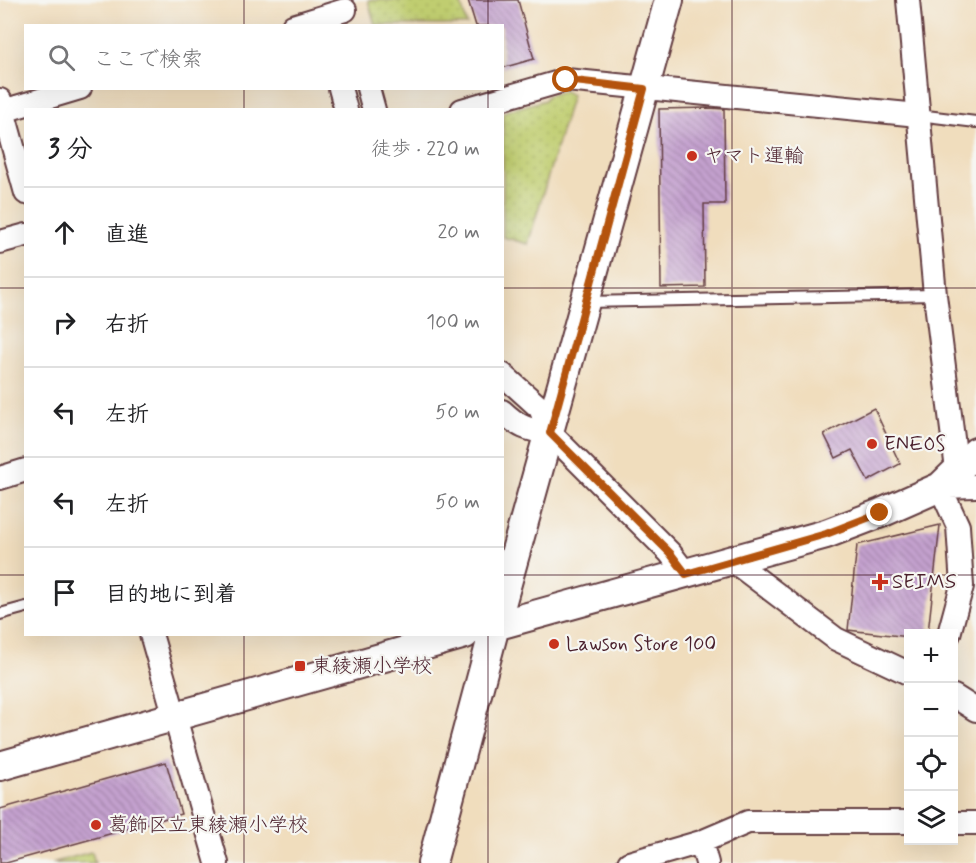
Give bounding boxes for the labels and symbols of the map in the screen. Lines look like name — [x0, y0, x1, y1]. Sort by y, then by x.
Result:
route start — [552, 66, 578, 92]
place label: ヤマト運輸 — [704, 143, 804, 170]
marker: ヤマト運輸 — [685, 149, 699, 163]
place label: ENEOS — [884, 431, 946, 458]
marker: ENEOS — [865, 437, 879, 451]
route end — [866, 499, 892, 525]
place label: SEIMS — [892, 569, 956, 596]
marker: SEIMS — [873, 575, 887, 589]
place label: Lawson Store 100 — [566, 631, 716, 658]
marker: Lawson Store 100 — [547, 637, 561, 651]
place label: 東綾瀬小学校 — [312, 653, 432, 680]
marker: 東綾瀬小学校 — [293, 659, 307, 673]
place label: 葛飾区立東綾瀬小学校 — [108, 812, 308, 839]
marker: 葛飾区立東綾瀬小学校 — [89, 818, 103, 832]

